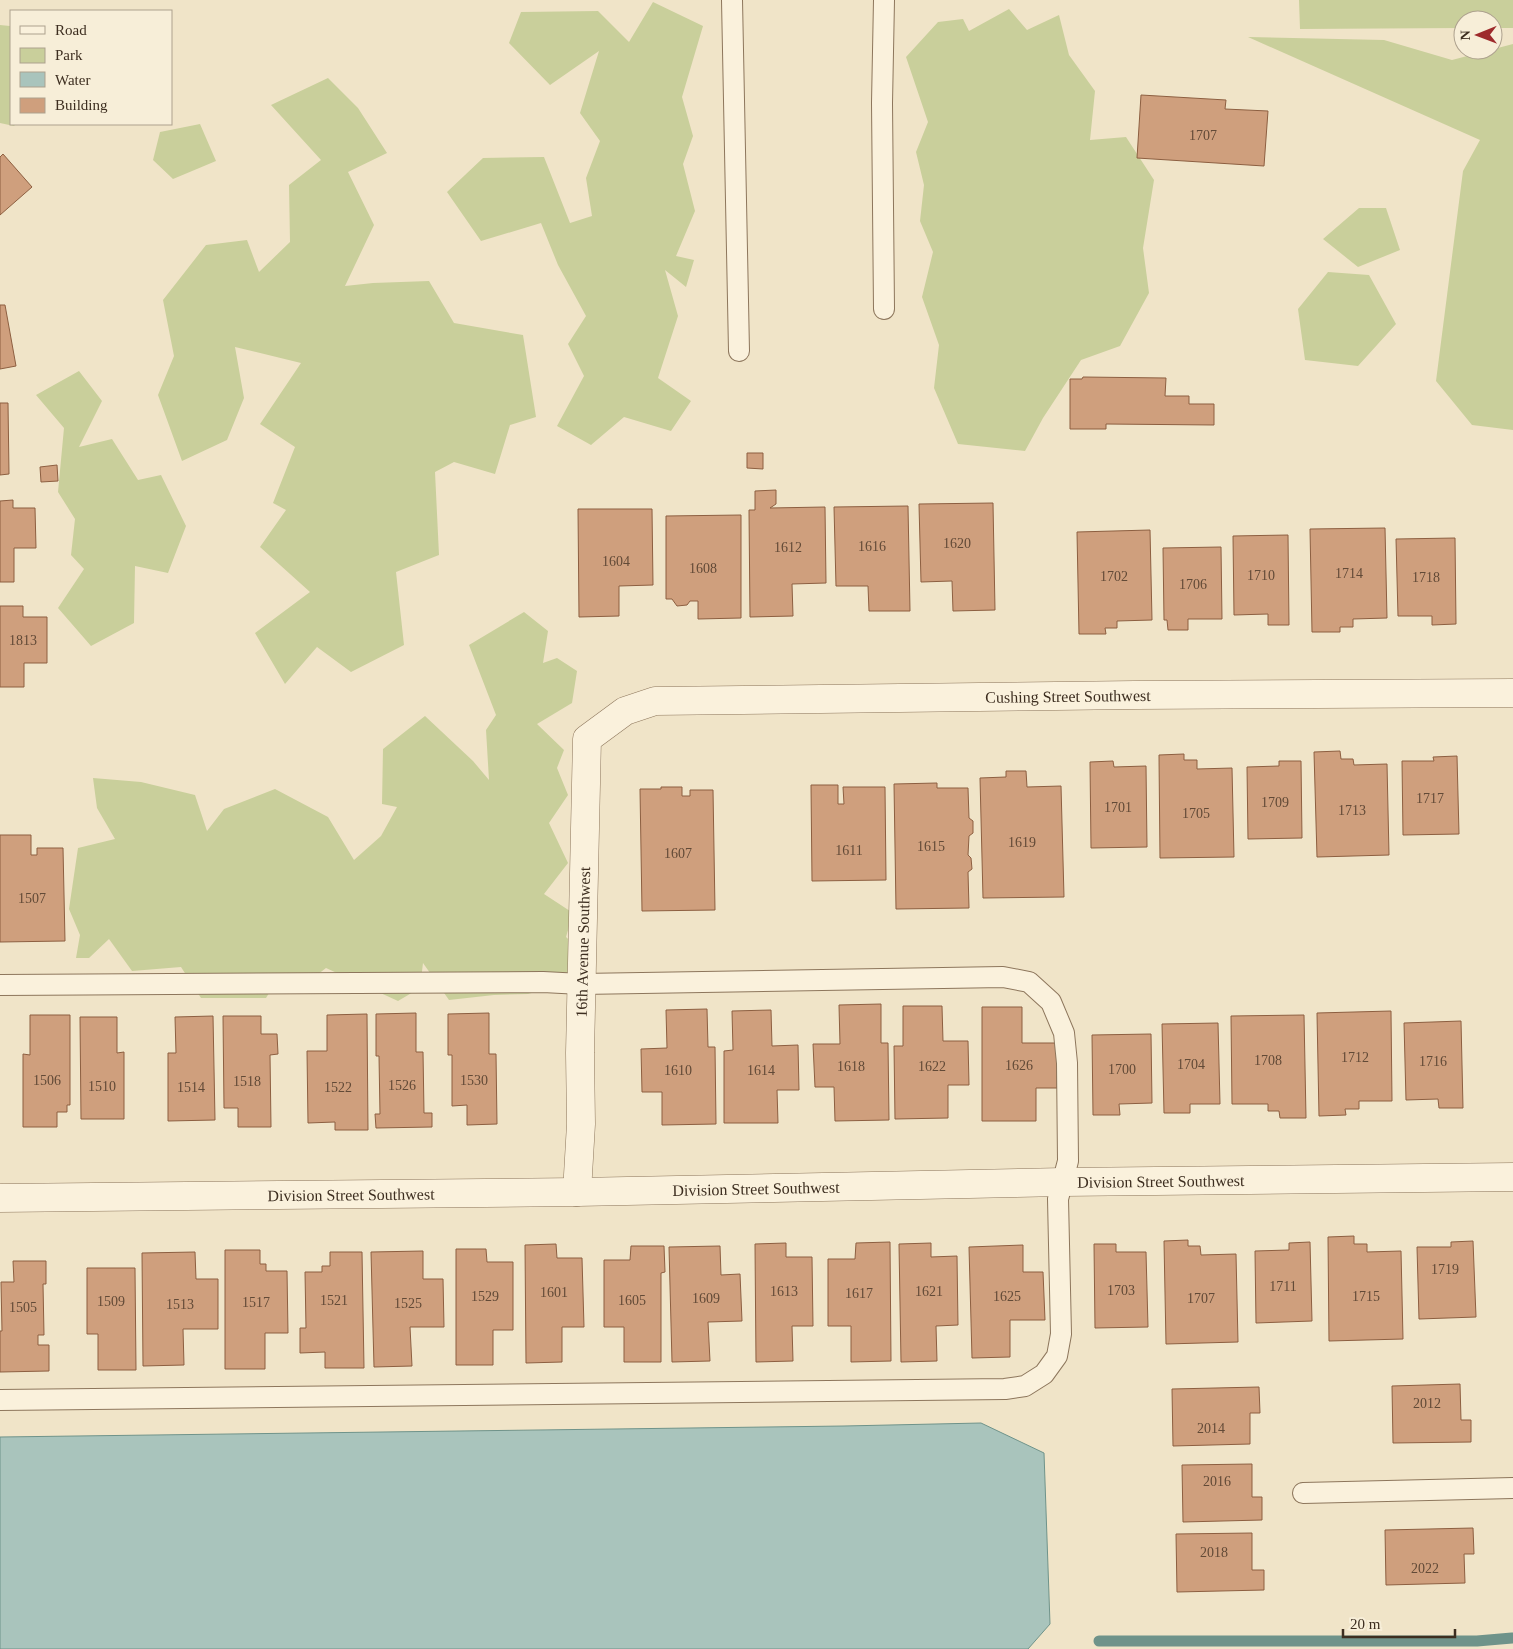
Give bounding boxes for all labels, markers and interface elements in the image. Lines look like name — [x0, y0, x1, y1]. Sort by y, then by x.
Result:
legend — [10, 10, 172, 125]
north arrow — [1453, 10, 1503, 60]
text: Road — [55, 22, 87, 38]
text: N — [1458, 30, 1473, 40]
text: Park — [55, 47, 83, 63]
text: Water — [55, 72, 90, 88]
text: Building — [55, 97, 108, 113]
house number: 1707 — [1189, 128, 1217, 143]
house number: 1620 — [943, 536, 971, 551]
house number: 1616 — [858, 539, 886, 554]
house number: 1612 — [774, 540, 802, 555]
house number: 1604 — [602, 554, 630, 569]
house number: 1608 — [689, 561, 717, 576]
house number: 1714 — [1335, 566, 1363, 581]
house number: 1710 — [1247, 568, 1275, 583]
house number: 1702 — [1100, 569, 1128, 584]
house number: 1718 — [1412, 570, 1440, 585]
house number: 1706 — [1179, 577, 1207, 592]
house number: 1813 — [9, 633, 37, 648]
street label: Cushing Street Southwest — [985, 686, 1151, 706]
house number: 1717 — [1416, 791, 1444, 806]
house number: 1709 — [1261, 795, 1289, 810]
house number: 1701 — [1104, 800, 1132, 815]
house number: 1713 — [1338, 803, 1366, 818]
house number: 1705 — [1182, 806, 1210, 821]
house number: 1619 — [1008, 835, 1036, 850]
house number: 1615 — [917, 839, 945, 854]
house number: 1611 — [835, 843, 863, 858]
house number: 1607 — [664, 846, 692, 861]
street label: 16th Avenue Southwest — [572, 866, 593, 1018]
house number: 1507 — [18, 891, 46, 906]
house number: 1712 — [1341, 1050, 1369, 1065]
house number: 1708 — [1254, 1053, 1282, 1068]
house number: 1716 — [1419, 1054, 1447, 1069]
house number: 1704 — [1177, 1057, 1205, 1072]
house number: 1626 — [1005, 1058, 1033, 1073]
house number: 1618 — [837, 1059, 865, 1074]
house number: 1622 — [918, 1059, 946, 1074]
house number: 1700 — [1108, 1062, 1136, 1077]
house number: 1610 — [664, 1063, 692, 1078]
house number: 1614 — [747, 1063, 775, 1078]
house number: 1506 — [33, 1073, 61, 1088]
house number: 1530 — [460, 1073, 488, 1088]
house number: 1518 — [233, 1074, 261, 1089]
house number: 1526 — [388, 1078, 416, 1093]
house number: 1510 — [88, 1079, 116, 1094]
house number: 1514 — [177, 1080, 205, 1095]
house number: 1522 — [324, 1080, 352, 1095]
street label: Division Street Southwest — [1077, 1171, 1245, 1190]
street label: Division Street Southwest — [672, 1178, 840, 1199]
street label: Division Street Southwest — [267, 1185, 435, 1204]
house number: 1719 — [1431, 1262, 1459, 1277]
house number: 1711 — [1269, 1279, 1297, 1294]
house number: 1703 — [1107, 1283, 1135, 1298]
house number: 1613 — [770, 1284, 798, 1299]
house number: 1621 — [915, 1284, 943, 1299]
house number: 1601 — [540, 1285, 568, 1300]
house number: 1617 — [845, 1286, 873, 1301]
house number: 1529 — [471, 1289, 499, 1304]
house number: 1625 — [993, 1289, 1021, 1304]
house number: 1715 — [1352, 1289, 1380, 1304]
house number: 1609 — [692, 1291, 720, 1306]
house number: 1707 — [1187, 1291, 1215, 1306]
house number: 1521 — [320, 1293, 348, 1308]
house number: 1605 — [618, 1293, 646, 1308]
house number: 1509 — [97, 1294, 125, 1309]
house number: 1517 — [242, 1295, 270, 1310]
house number: 1525 — [394, 1296, 422, 1311]
house number: 1513 — [166, 1297, 194, 1312]
house number: 1505 — [9, 1300, 37, 1315]
house number: 2012 — [1413, 1396, 1441, 1411]
house number: 2014 — [1197, 1421, 1225, 1436]
house number: 2016 — [1203, 1474, 1231, 1489]
house number: 2018 — [1200, 1545, 1228, 1560]
house number: 2022 — [1411, 1561, 1439, 1576]
scale bar — [1343, 1606, 1456, 1638]
text: 20 m — [1350, 1616, 1381, 1632]

